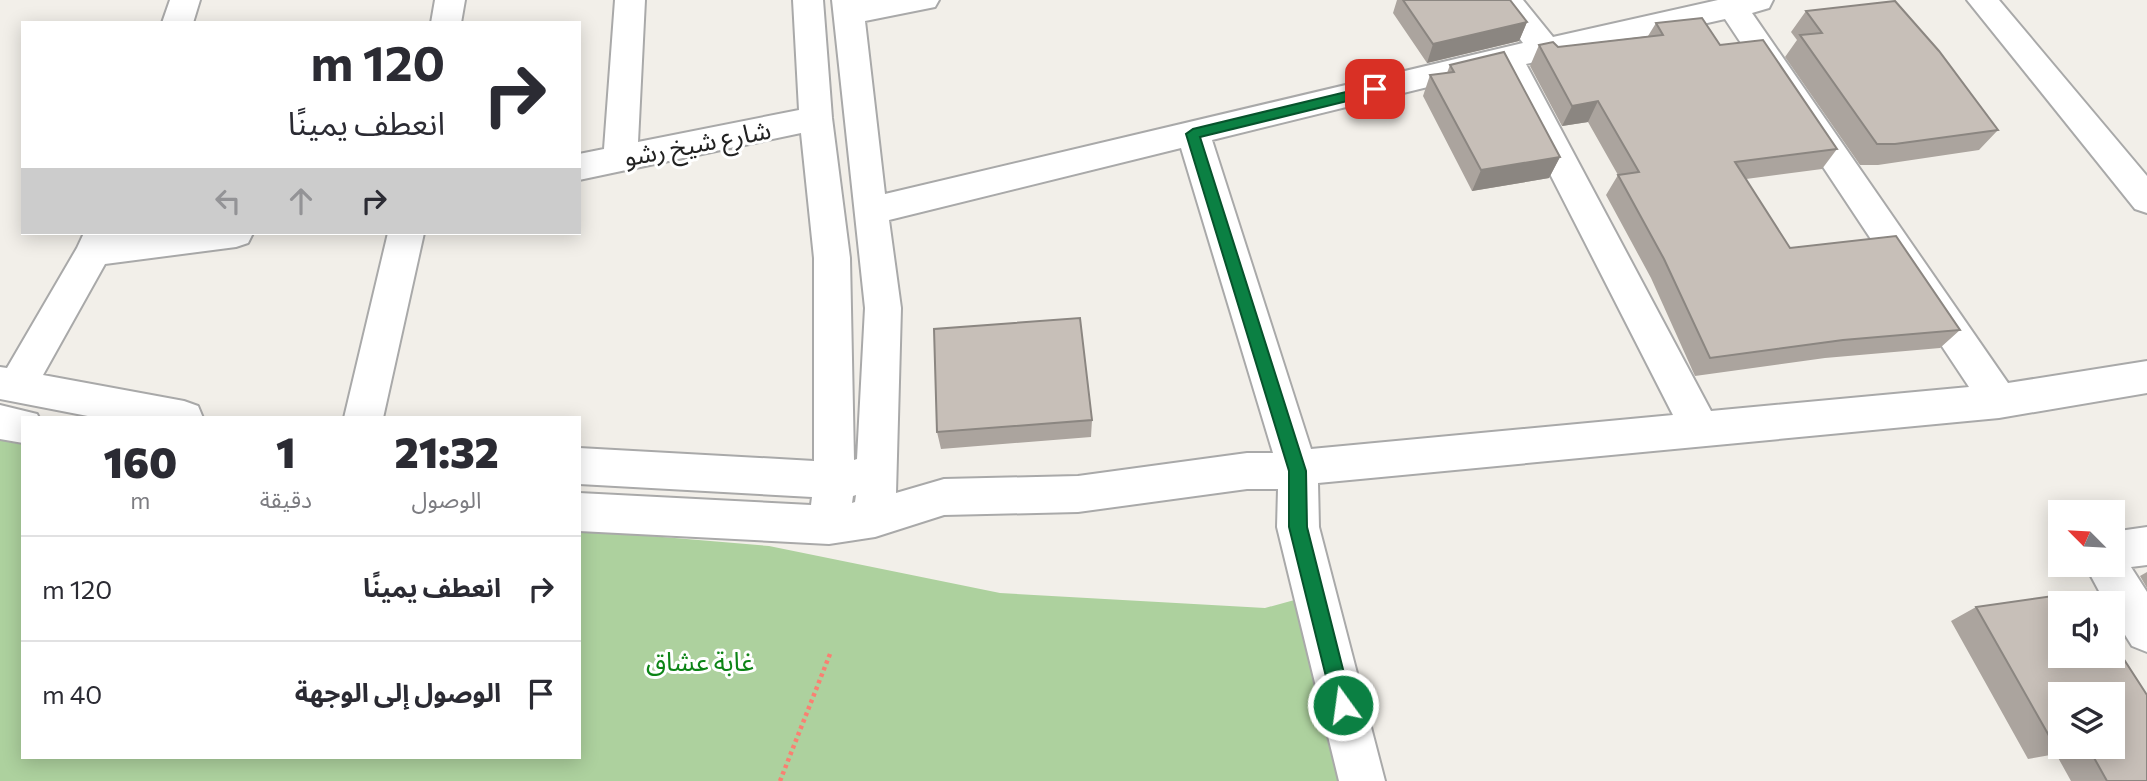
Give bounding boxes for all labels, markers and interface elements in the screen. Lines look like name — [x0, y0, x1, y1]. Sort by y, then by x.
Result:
text: 120 m — [311, 31, 445, 91]
icon: right — [469, 49, 560, 140]
pin — [1345, 59, 1405, 119]
icon: arrive — [1356, 70, 1394, 108]
text: انعطف يمينًا — [288, 102, 445, 142]
street label: شارع شيخ رشو — [621, 113, 774, 177]
icon: left — [209, 182, 247, 220]
icon: ahead — [282, 182, 320, 220]
icon: right — [355, 182, 393, 220]
text: 1 — [276, 425, 296, 477]
text: 21:32 — [394, 425, 499, 477]
text: 160 — [103, 435, 177, 487]
text: دقيقة — [260, 485, 312, 513]
text: الوصول — [412, 485, 481, 513]
text: m — [130, 486, 150, 514]
north arrow — [2048, 500, 2124, 578]
map controls — [2048, 500, 2125, 759]
icon: right — [522, 570, 560, 608]
text: انعطف يمينًا — [363, 571, 501, 602]
text: 120 m — [42, 573, 112, 604]
button: sound — [2048, 591, 2125, 668]
park label: غابة عشاق — [646, 645, 754, 676]
position arrow — [1306, 668, 1380, 742]
icon: arrive — [522, 675, 560, 713]
text: الوصول إلى الوجهة — [295, 676, 501, 707]
text: 40 m — [42, 678, 102, 709]
button: layers — [2048, 682, 2125, 759]

